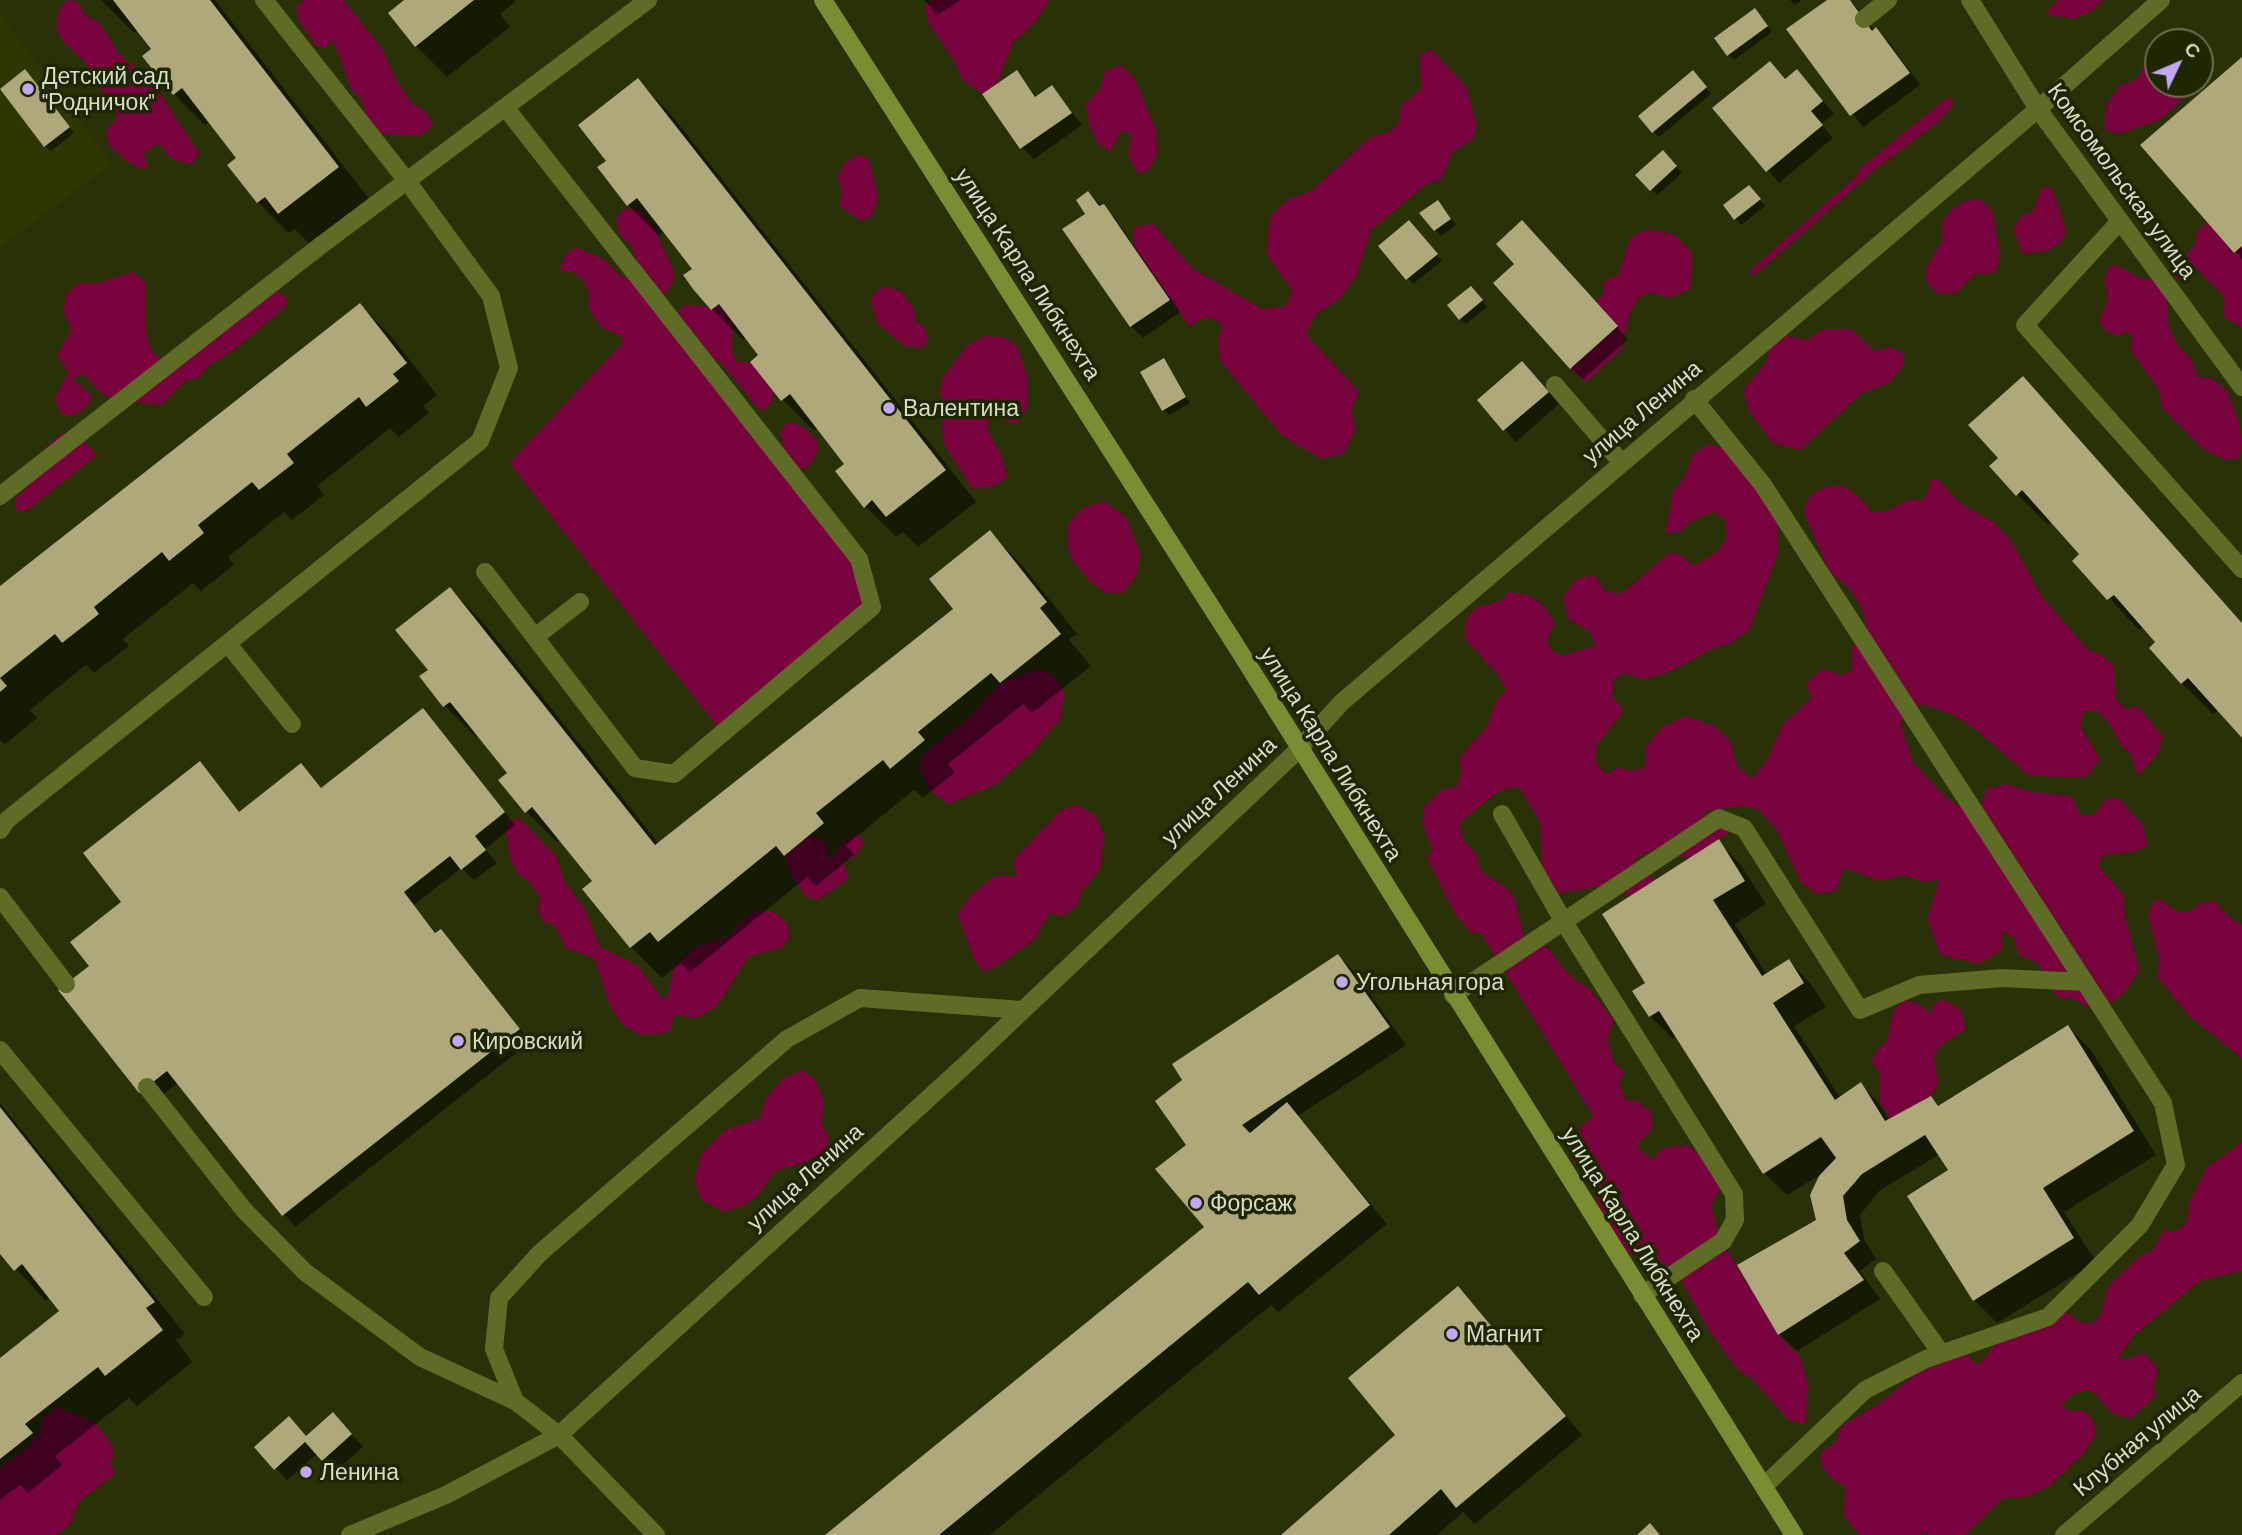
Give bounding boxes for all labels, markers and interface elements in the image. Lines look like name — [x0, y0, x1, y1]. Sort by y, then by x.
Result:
north arrow — [2144, 28, 2214, 98]
text: С — [2180, 37, 2206, 62]
place label: Детский сад "Родничок" — [42, 62, 169, 116]
street label: Комсомольская улица — [2042, 78, 2202, 284]
marker: Детский сад "Родничок" — [20, 81, 36, 97]
street label: улица Карла Либкнехта — [949, 163, 1107, 385]
street label: улица Ленина — [1577, 354, 1707, 470]
place label: Валентина — [903, 394, 1019, 422]
marker: Валентина — [881, 400, 897, 416]
street label: улица Карла Либкнехта — [1254, 642, 1408, 866]
street label: улица Ленина — [1156, 731, 1282, 851]
place label: Угольная гора — [1356, 968, 1504, 996]
marker: Угольная гора — [1334, 974, 1350, 990]
place label: Кировский — [472, 1027, 583, 1055]
marker: Кировский — [450, 1033, 466, 1049]
street label: улица Ленина — [741, 1118, 869, 1236]
street label: улица Карла Либкнехта — [1556, 1122, 1710, 1346]
place label: Форсаж — [1210, 1189, 1293, 1217]
marker: Форсаж — [1188, 1195, 1204, 1211]
place label: Магнит — [1466, 1320, 1543, 1348]
marker: Магнит — [1444, 1326, 1460, 1342]
street label: Клубная улица — [2068, 1380, 2206, 1502]
place label: Ленина — [320, 1458, 399, 1486]
marker: Ленина — [298, 1464, 314, 1480]

